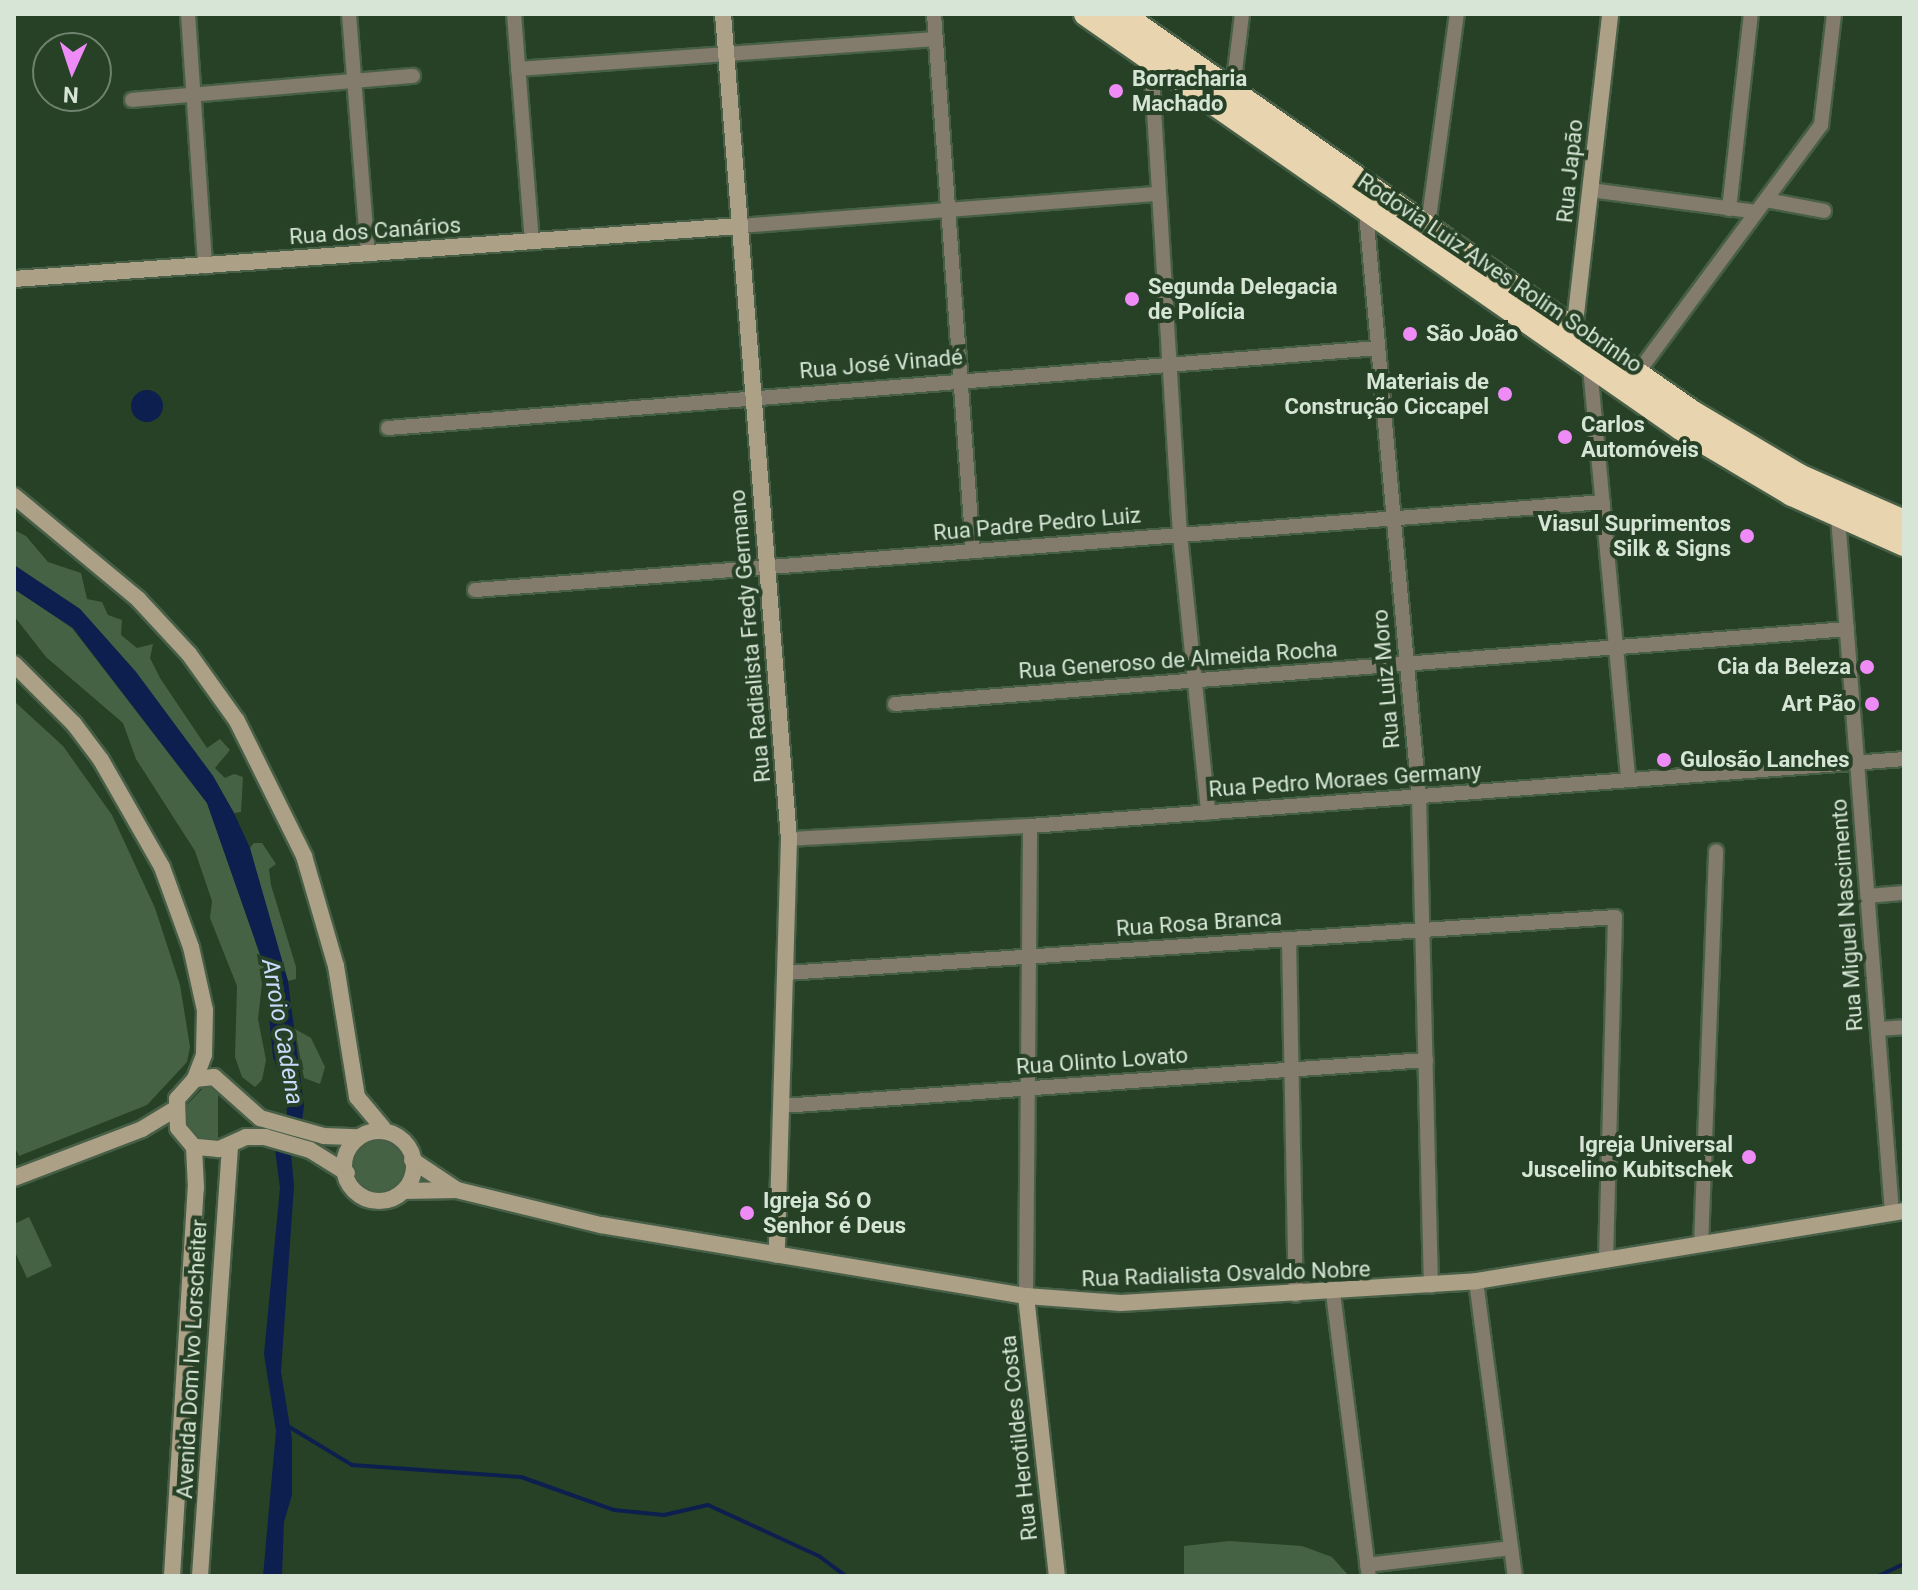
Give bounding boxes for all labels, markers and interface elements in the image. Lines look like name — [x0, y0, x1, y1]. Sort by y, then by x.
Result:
north arrow — [32, 32, 112, 112]
place label: Borracharia Machado — [1132, 65, 1247, 116]
text: N — [62, 82, 79, 107]
marker: Borracharia Machado — [1107, 82, 1125, 100]
street label: Rua Japão — [1551, 118, 1589, 224]
street label: Rodovia Luiz Alves Rolim Sobrinho — [1353, 168, 1647, 378]
street label: Rua dos Canários — [288, 212, 462, 250]
place label: Segunda Delegacia de Polícia — [1148, 273, 1338, 324]
marker: Segunda Delegacia de Polícia — [1123, 290, 1141, 308]
place label: São João — [1426, 321, 1518, 347]
marker: São João — [1401, 325, 1419, 343]
street label: Rua José Vinadé — [798, 344, 964, 384]
place label: Materiais de Construção Ciccapel — [1285, 368, 1489, 420]
marker: Materiais de Construção Ciccapel — [1496, 385, 1514, 403]
place label: Carlos Automóveis — [1581, 411, 1699, 462]
marker: Carlos Automóveis — [1556, 428, 1574, 446]
street label: Rua Radialista Fredy Germano — [724, 488, 776, 784]
street label: Rua Padre Pedro Luiz — [932, 502, 1142, 546]
place label: Viasul Suprimentos Silk & Signs — [1538, 510, 1731, 562]
marker: Viasul Suprimentos Silk & Signs — [1738, 527, 1756, 545]
street label: Rua Luiz Moro — [1367, 608, 1405, 750]
street label: Rua Generoso de Almeida Rocha — [1018, 636, 1338, 684]
place label: Cia da Beleza — [1717, 654, 1851, 680]
marker: Cia da Beleza — [1858, 658, 1876, 676]
place label: Art Pão — [1781, 691, 1856, 717]
marker: Art Pão — [1863, 695, 1881, 713]
place label: Gulosão Lanches — [1680, 747, 1849, 773]
marker: Gulosão Lanches — [1655, 751, 1673, 769]
street label: Rua Pedro Moraes Germany — [1208, 757, 1482, 803]
street label: Rua Miguel Nascimento — [1826, 798, 1868, 1032]
street label: Rua Rosa Branca — [1115, 904, 1283, 942]
water label: Arroio Cadena — [255, 957, 309, 1107]
street label: Rua Olinto Lovato — [1015, 1042, 1189, 1080]
place label: Igreja Universal Juscelino Kubitschek — [1521, 1131, 1733, 1182]
marker: Igreja Universal Juscelino Kubitschek — [1740, 1148, 1758, 1166]
place label: Igreja Só O Senhor é Deus — [763, 1187, 906, 1238]
marker: Igreja Só O Senhor é Deus — [738, 1204, 756, 1222]
street label: Avenida Dom Ivo Lorscheiter — [171, 1219, 213, 1499]
street label: Rua Radialista Osvaldo Nobre — [1081, 1256, 1371, 1292]
street label: Rua Herotildes Costa — [995, 1334, 1043, 1542]

